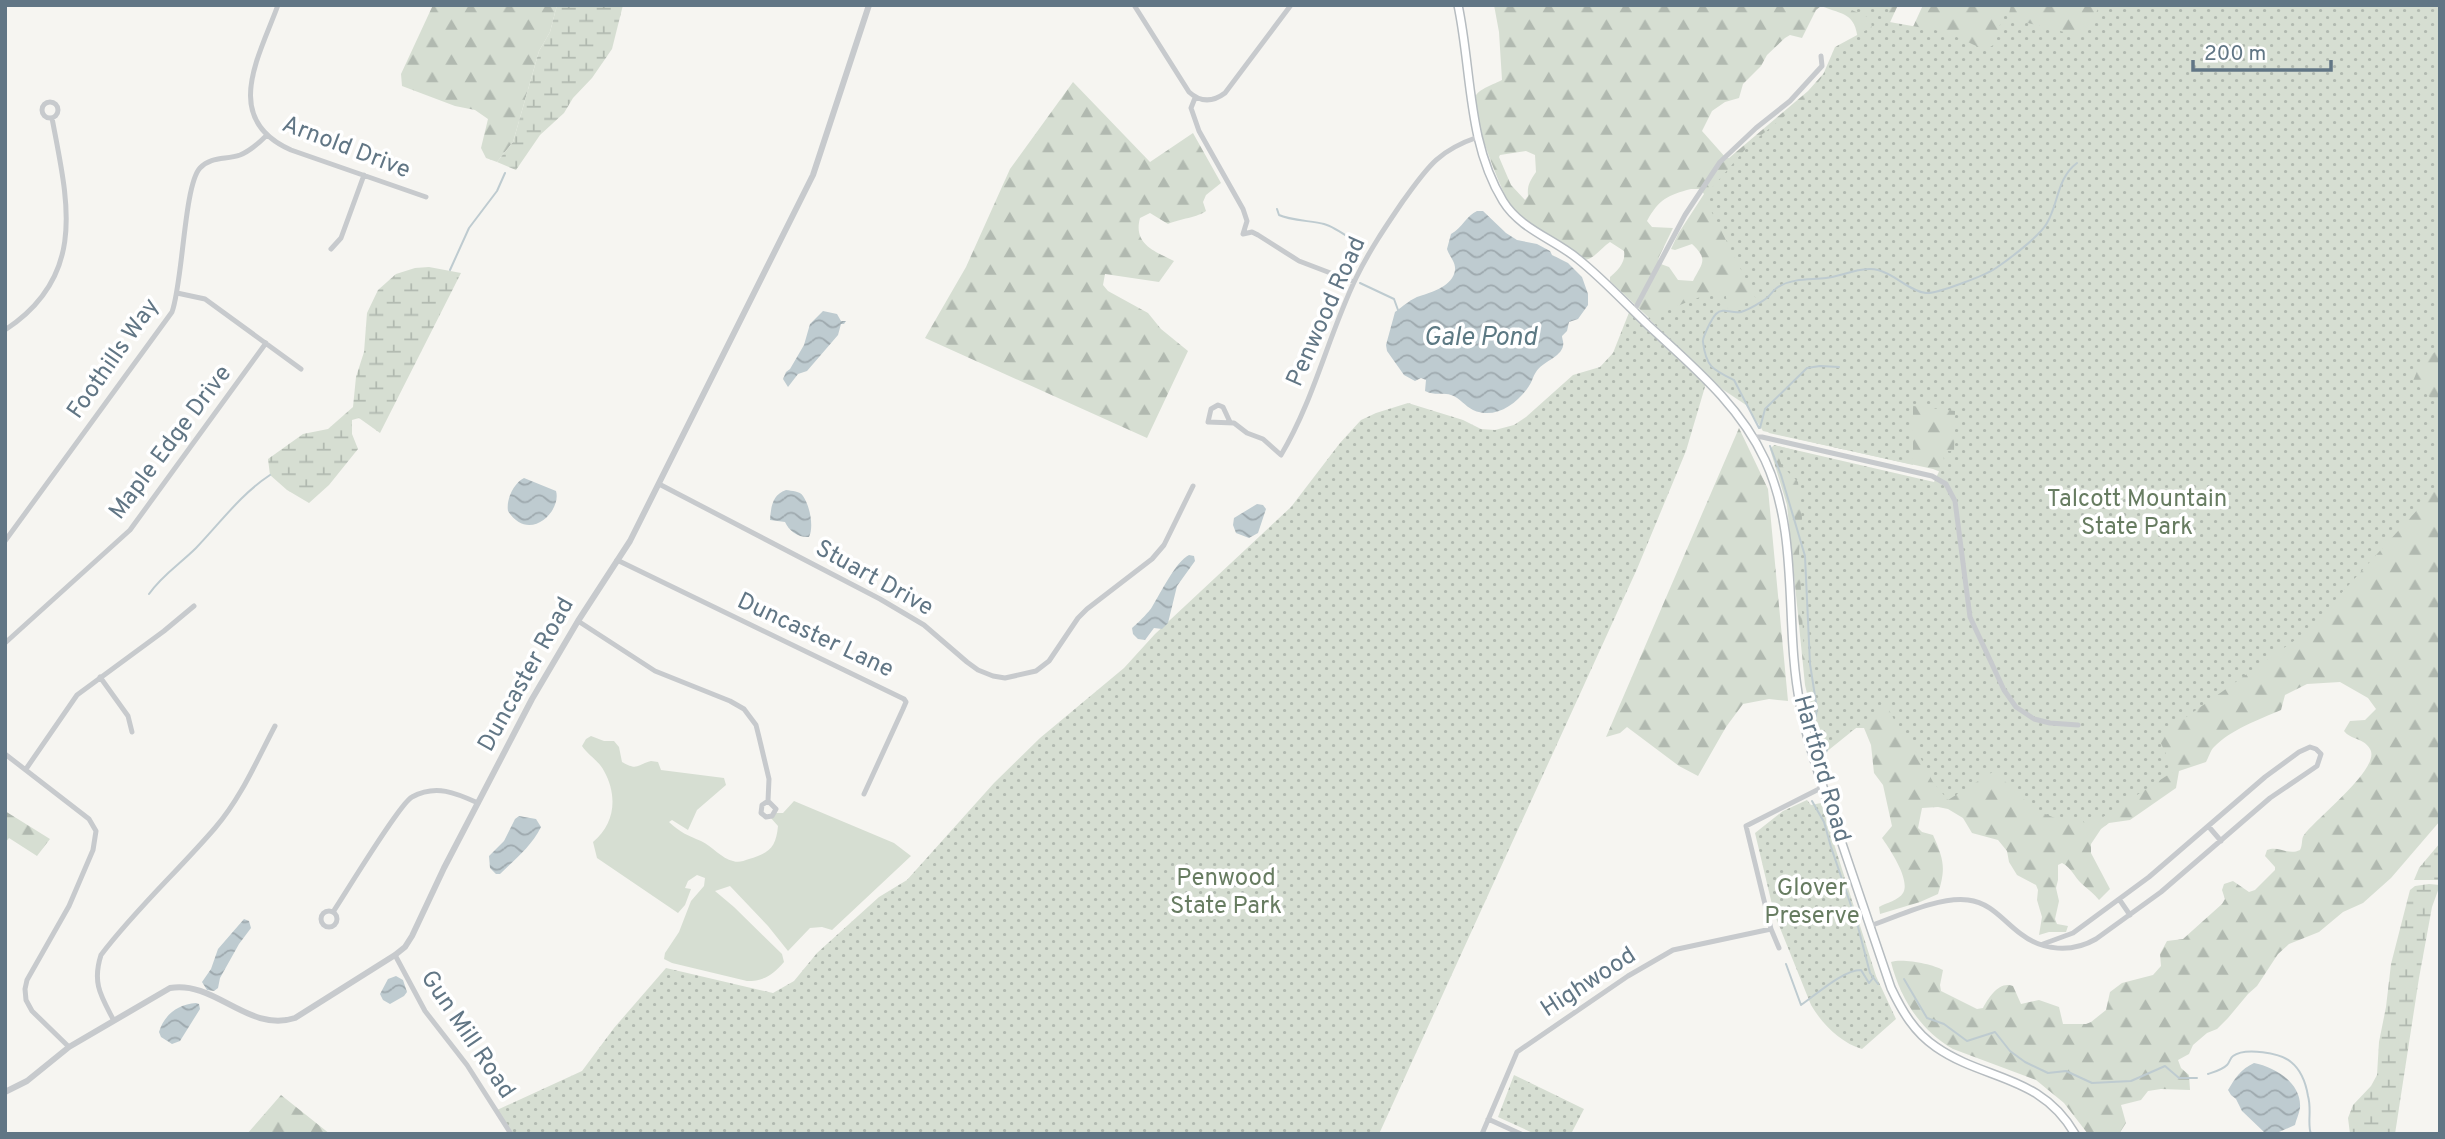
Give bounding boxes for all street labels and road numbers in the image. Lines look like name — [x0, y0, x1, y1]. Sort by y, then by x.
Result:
street label: Arnold Drive — [278, 110, 414, 186]
street label: Penwood Road — [1281, 232, 1373, 392]
street label: Foothills Way — [61, 293, 167, 425]
street label: Maple Edge Drive — [103, 360, 239, 526]
street label: Stuart Drive — [810, 534, 938, 624]
street label: Duncaster Lane — [732, 587, 898, 685]
street label: Duncaster Road — [472, 593, 582, 757]
street label: Hartford Road — [1786, 692, 1856, 846]
street label: Highwood — [1536, 941, 1642, 1025]
street label: Gun Mill Road — [413, 965, 521, 1105]

